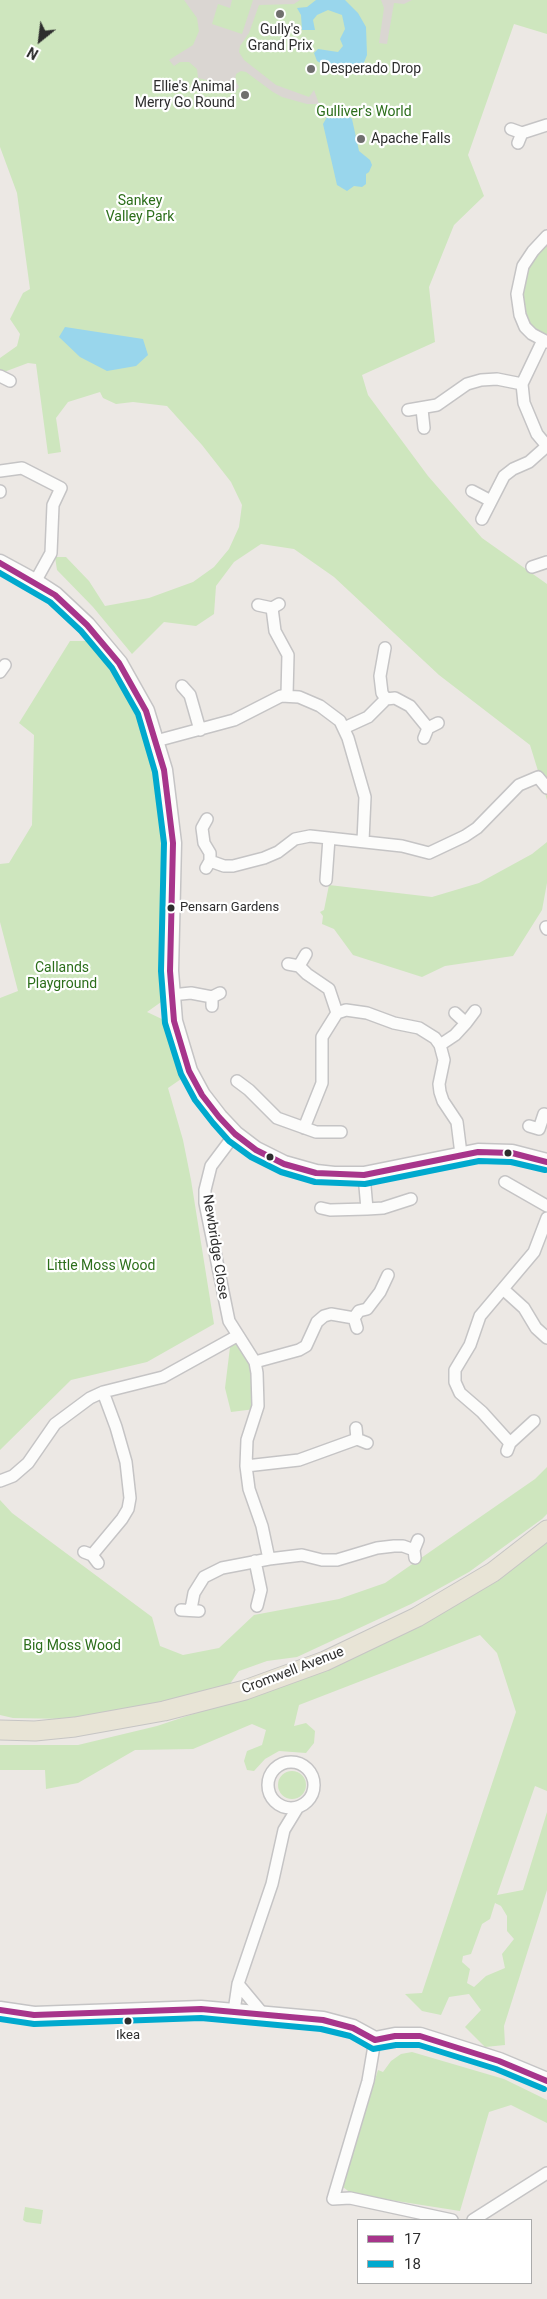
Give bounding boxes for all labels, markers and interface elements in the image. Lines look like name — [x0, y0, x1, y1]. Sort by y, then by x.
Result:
marker: Gully's Grand Prix — [274, 8, 286, 20]
north arrow — [15, 15, 65, 65]
place label: Gully's Grand Prix — [248, 22, 312, 54]
text: N — [25, 44, 41, 63]
place label: Desperado Drop — [321, 61, 421, 77]
marker: Desperado Drop — [305, 63, 317, 75]
place label: Ellie's Animal Merry Go Round — [135, 79, 235, 111]
marker: Ellie's Animal Merry Go Round — [239, 89, 251, 101]
park label: Gulliver's World — [316, 104, 412, 120]
place label: Apache Falls — [371, 131, 451, 147]
marker: Apache Falls — [355, 133, 367, 145]
park label: Sankey Valley Park — [106, 193, 174, 226]
place label: Pensarn Gardens — [180, 900, 279, 916]
marker: Pensarn Gardens — [166, 903, 176, 913]
park label: Callands Playground — [27, 960, 97, 992]
unlabelled marker — [503, 1148, 513, 1158]
unlabelled marker — [265, 1152, 275, 1162]
street label: Newbridge Close — [198, 1193, 232, 1301]
park label: Little Moss Wood — [47, 1258, 155, 1274]
park label: Big Moss Wood — [23, 1638, 121, 1654]
street label: Cromwell Avenue — [240, 1644, 346, 1698]
marker: Ikea — [123, 2016, 133, 2026]
place label: Ikea — [116, 2028, 140, 2044]
legend — [357, 2219, 532, 2284]
text: 17 — [404, 2230, 421, 2248]
text: 18 — [404, 2255, 421, 2273]

